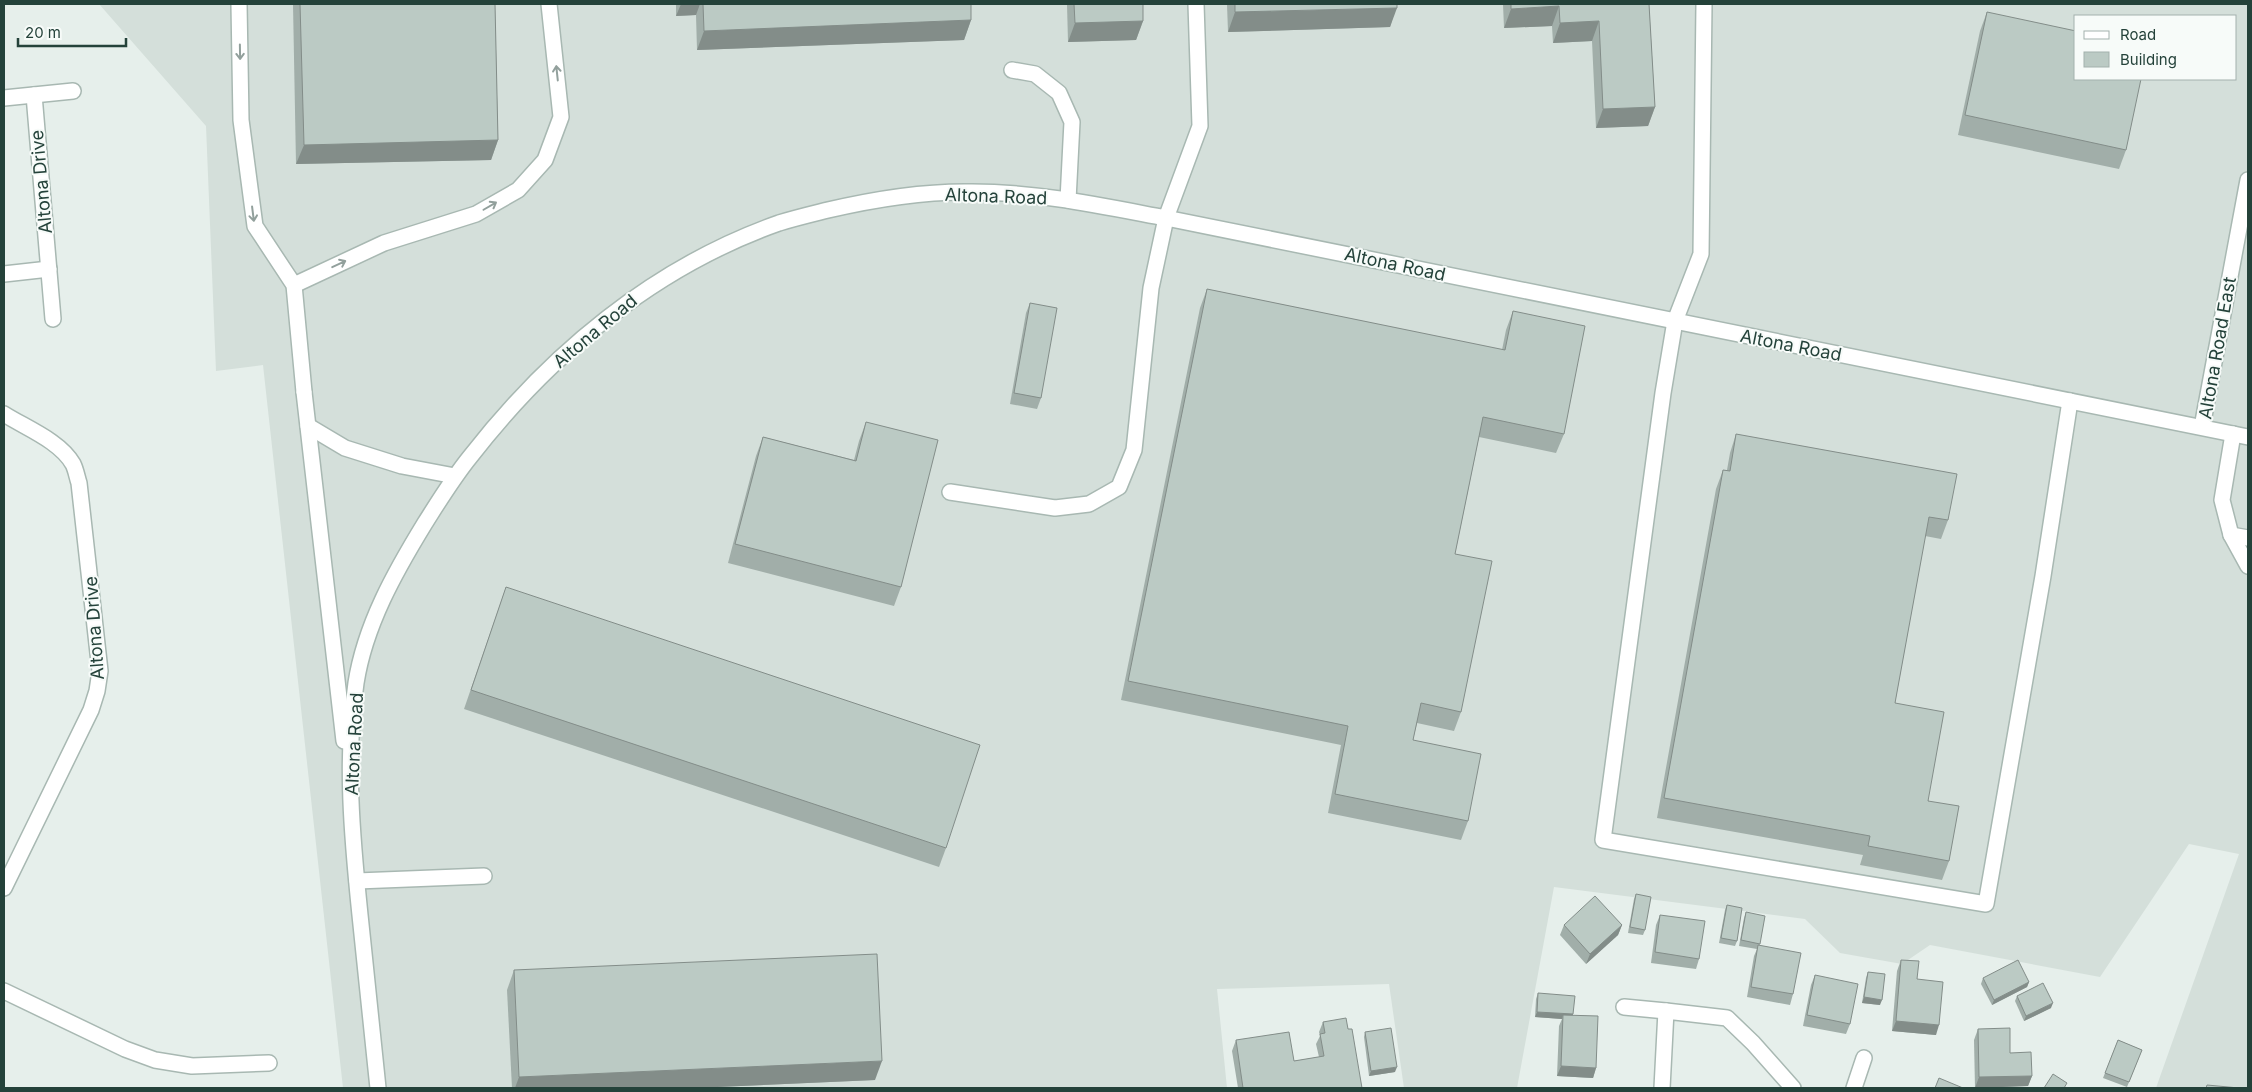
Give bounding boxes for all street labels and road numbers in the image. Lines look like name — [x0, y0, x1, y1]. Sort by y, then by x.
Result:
street label: Altona Drive — [26, 129, 56, 235]
street label: Altona Road — [944, 184, 1048, 208]
street label: Altona Road — [1343, 243, 1447, 285]
street label: Altona Road East — [2194, 275, 2240, 421]
street label: Altona Road — [549, 290, 641, 372]
street label: Altona Road — [1739, 325, 1843, 365]
street label: Altona Drive — [80, 575, 108, 681]
street label: Altona Road — [341, 692, 367, 796]

